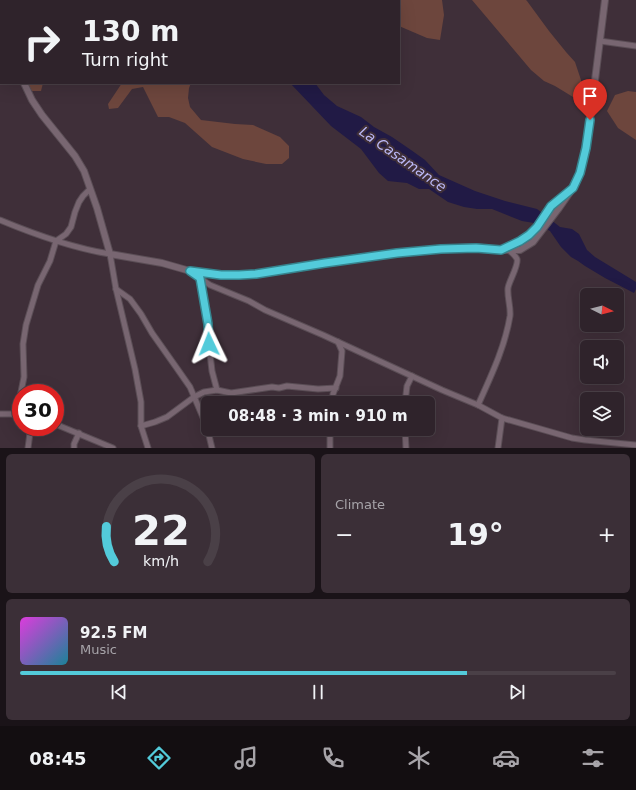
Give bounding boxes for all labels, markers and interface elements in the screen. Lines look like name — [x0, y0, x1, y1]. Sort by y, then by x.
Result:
text: 130 m — [82, 15, 179, 48]
icon: right — [16, 16, 68, 68]
text: Turn right — [82, 49, 168, 70]
pin — [573, 79, 607, 120]
icon: arrive — [579, 85, 601, 107]
water label: La Casamance — [356, 123, 450, 195]
north arrow — [580, 288, 624, 332]
map controls — [580, 288, 624, 436]
position arrow — [188, 323, 230, 365]
button: sound — [580, 340, 624, 384]
speed limit sign: 30 — [12, 384, 64, 436]
button: layers — [580, 392, 624, 436]
text: 08:48 · 3 min · 910 m — [228, 407, 408, 425]
text: Climate — [335, 497, 385, 512]
text: 22 — [132, 505, 189, 554]
text: 19° — [447, 517, 504, 552]
text: − — [335, 522, 353, 547]
text: + — [598, 522, 616, 547]
text: km/h — [142, 552, 179, 568]
text: 92.5 FM — [80, 624, 147, 642]
text: Music — [80, 642, 117, 657]
icon: previous — [108, 681, 130, 703]
icon: pause — [307, 681, 329, 703]
icon: next — [506, 681, 528, 703]
icon: directions — [145, 744, 173, 772]
icon: music — [232, 744, 260, 772]
icon: phone — [319, 744, 347, 772]
icon: climate — [405, 744, 433, 772]
icon: car — [492, 744, 520, 772]
icon: filters — [579, 744, 607, 772]
text: 08:45 — [29, 748, 87, 769]

